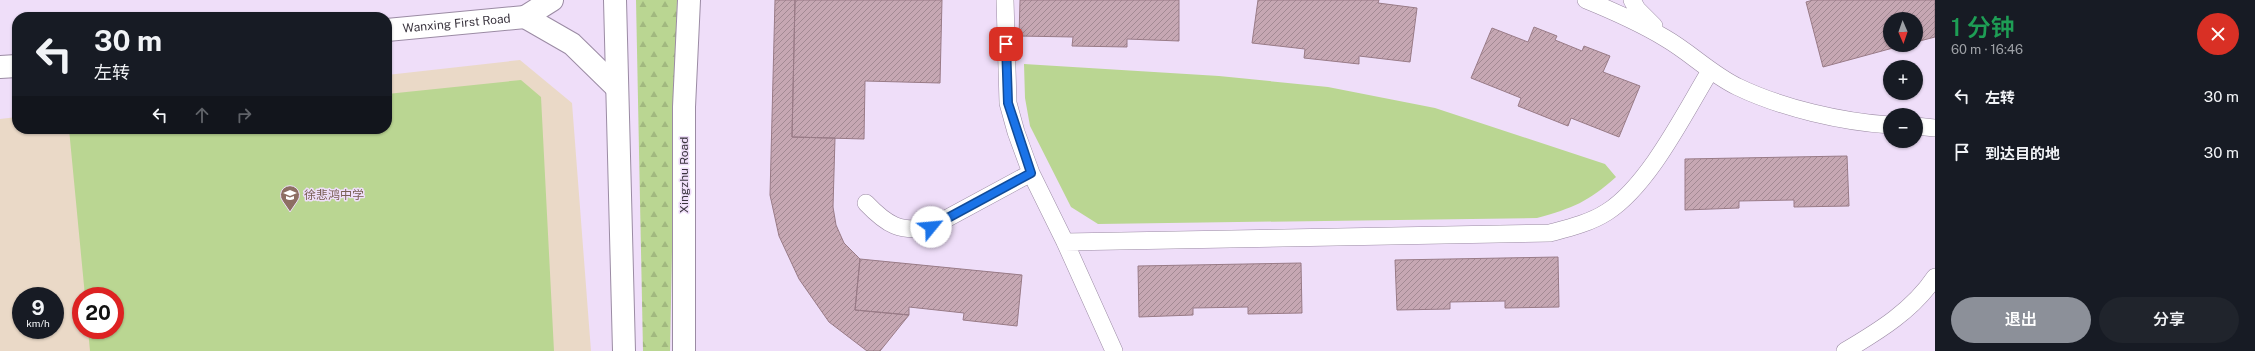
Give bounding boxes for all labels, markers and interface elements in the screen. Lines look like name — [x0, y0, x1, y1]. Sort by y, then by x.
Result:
street label: Wanxing First Road — [402, 11, 511, 35]
north arrow — [1883, 12, 1923, 52]
map controls — [1883, 12, 1923, 148]
text: 1 分钟 — [1951, 13, 2015, 41]
button: close — [2197, 13, 2239, 55]
text: 30 m — [94, 24, 162, 57]
pin — [989, 27, 1023, 61]
icon: left — [28, 28, 80, 80]
icon: arrive — [995, 33, 1017, 55]
text: 60 m · 16:46 — [1951, 42, 2023, 57]
button: + — [1883, 60, 1923, 100]
text: 左转 — [94, 62, 130, 83]
icon: left — [1951, 85, 1973, 107]
text: 30 m — [2204, 88, 2239, 105]
text: 左转 — [1985, 89, 2015, 106]
icon: left — [149, 104, 171, 126]
icon: ahead — [191, 104, 213, 126]
icon: right — [233, 104, 255, 126]
button: − — [1883, 108, 1923, 148]
street label: Xingzhu Road — [677, 137, 691, 213]
icon: arrive — [1951, 141, 1973, 163]
text: 30 m — [2204, 144, 2239, 161]
text: 到达目的地 — [1985, 145, 2060, 162]
school or university icon: 徐悲鸿中学 — [279, 184, 301, 212]
place label: 徐悲鸿中学 — [304, 188, 364, 202]
position arrow — [910, 206, 952, 248]
speed limit sign: 20 — [72, 287, 124, 339]
text: 9 — [31, 296, 45, 320]
button: 退出 — [1951, 297, 2091, 343]
button: 分享 — [2099, 297, 2239, 343]
text: km/h — [26, 317, 50, 329]

